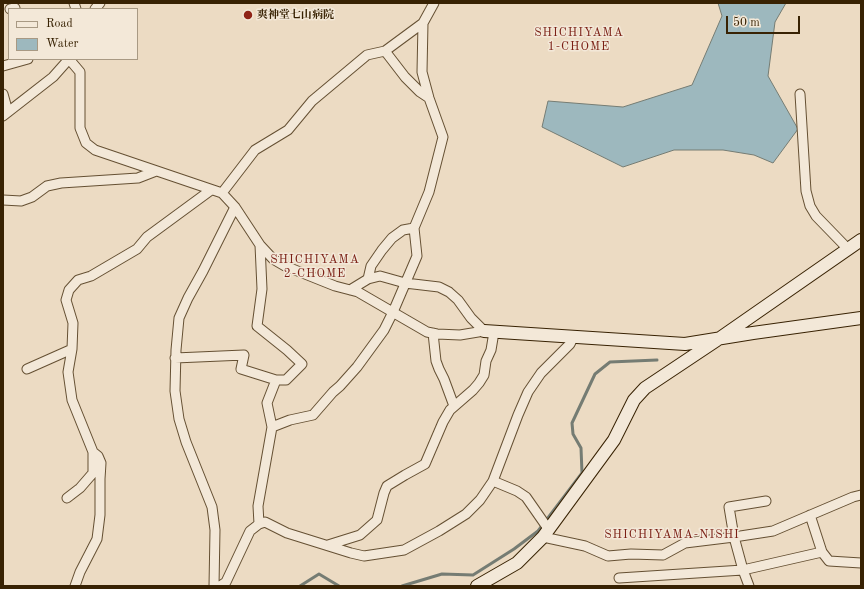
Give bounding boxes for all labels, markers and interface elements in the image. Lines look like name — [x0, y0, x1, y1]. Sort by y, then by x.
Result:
legend — [8, 8, 138, 60]
place label: 爽神堂七山病院 — [257, 8, 334, 22]
scale bar — [728, 8, 802, 34]
marker: 爽神堂七山病院 — [242, 9, 254, 21]
text: 50 m — [733, 17, 760, 29]
text: Road — [46, 18, 73, 30]
district label: SHICHIYAMA 1-CHOME — [534, 26, 624, 54]
text: Water — [46, 38, 78, 50]
district label: SHICHIYAMA 2-CHOME — [270, 253, 360, 281]
district label: SHICHIYAMA-NISHI — [604, 528, 740, 542]

